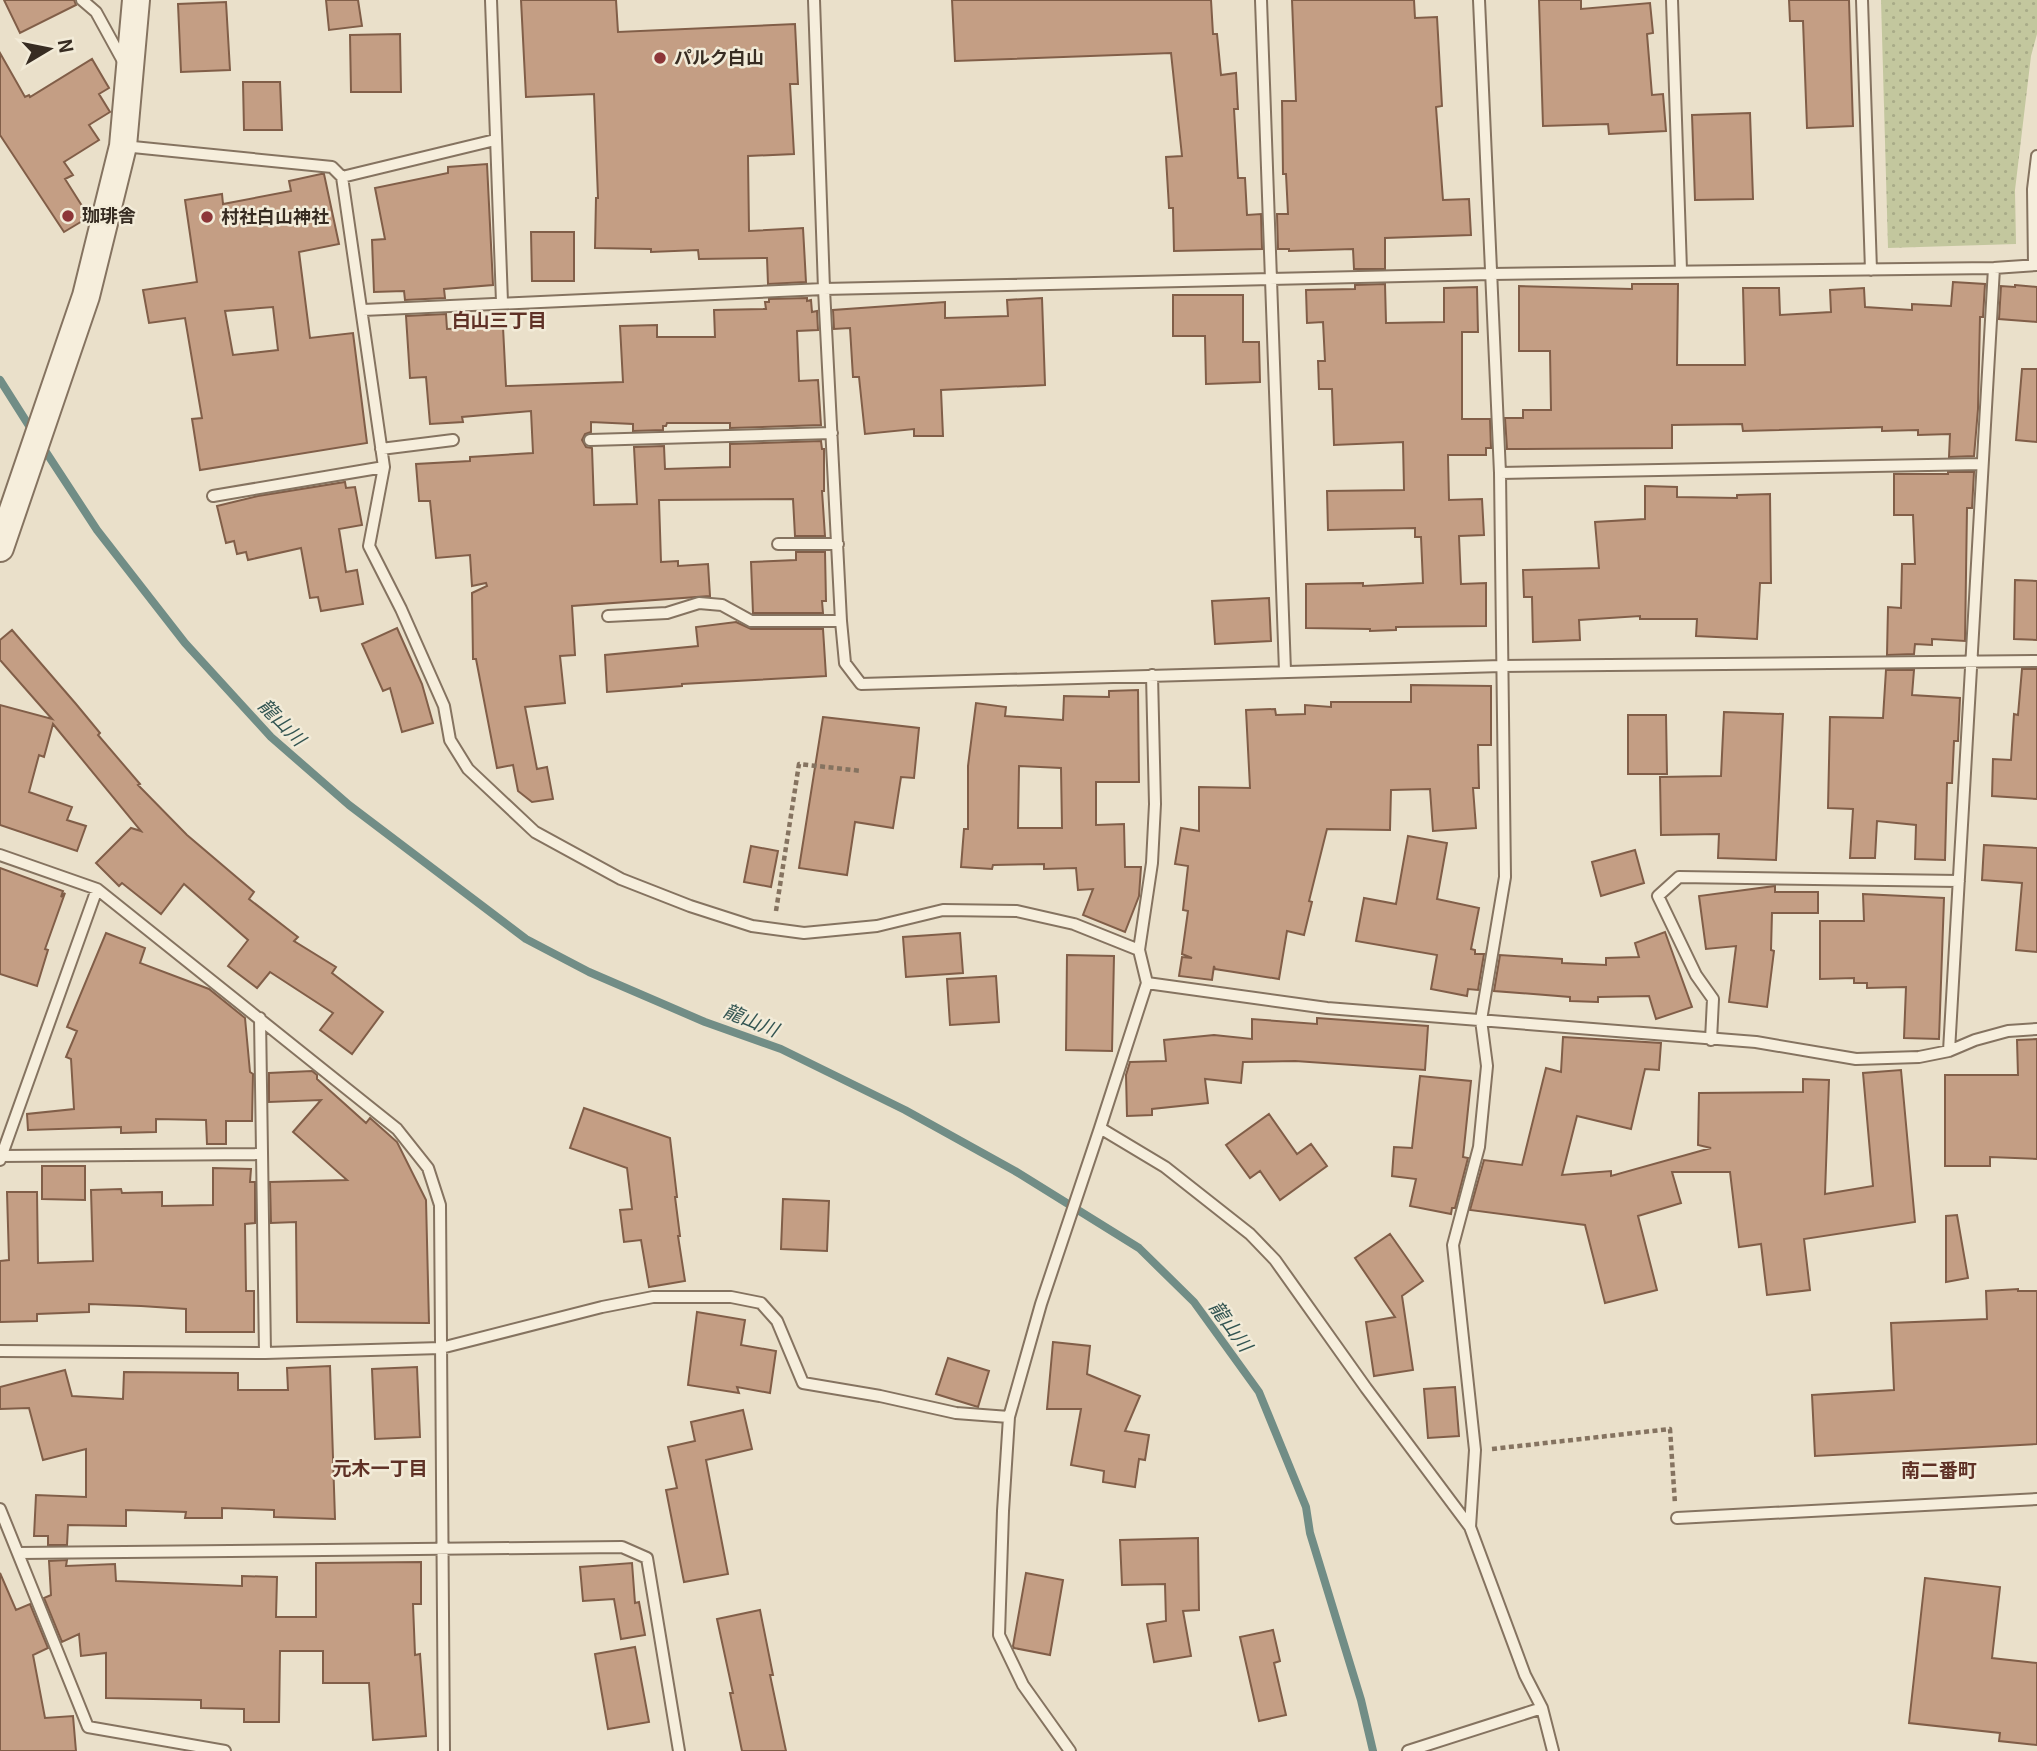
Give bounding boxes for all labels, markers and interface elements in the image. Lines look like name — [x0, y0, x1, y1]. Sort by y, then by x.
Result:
north arrow — [14, 14, 84, 84]
text: N — [53, 36, 82, 55]
place label: パルク白山 — [674, 43, 764, 69]
marker: パルク白山 — [652, 50, 668, 66]
place label: 珈琲舎 — [82, 201, 136, 227]
place label: 村社白山神社 — [221, 202, 329, 228]
marker: 珈琲舎 — [60, 208, 76, 224]
marker: 村社白山神社 — [199, 209, 215, 225]
district label: 白山三丁目 — [451, 305, 547, 332]
water label: 龍山川 — [253, 691, 314, 752]
water label: 龍山川 — [720, 995, 785, 1043]
water label: 龍山川 — [1205, 1294, 1261, 1358]
district label: 元木一丁目 — [332, 1453, 428, 1480]
district label: 南二番町 — [1901, 1455, 1977, 1482]

